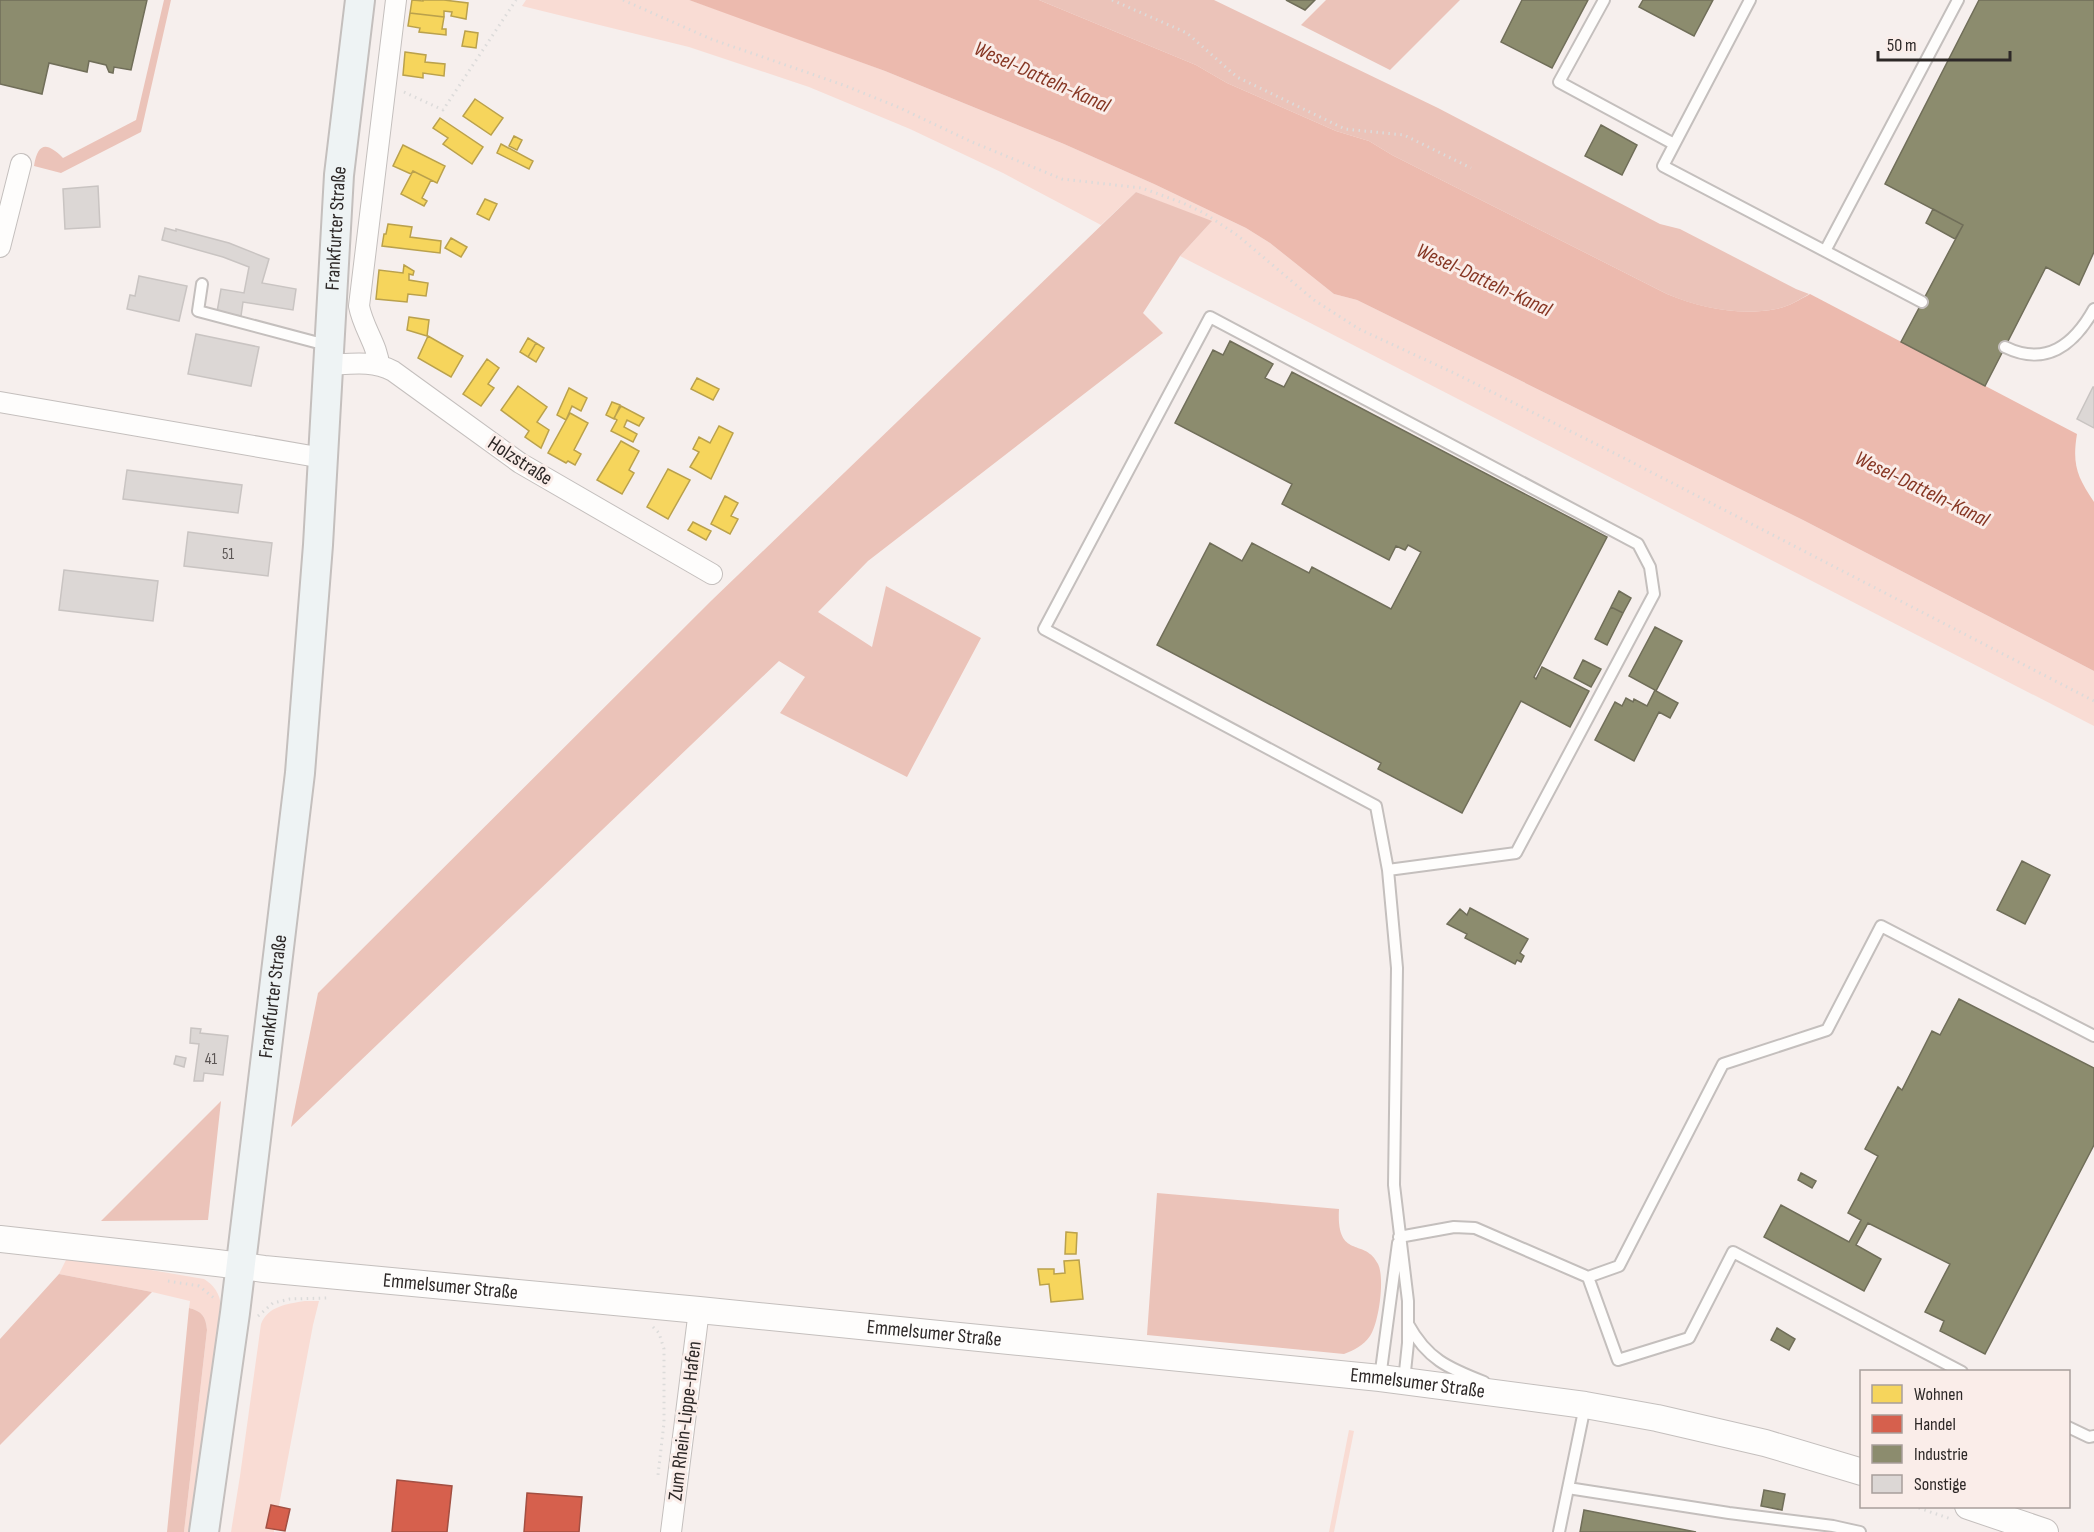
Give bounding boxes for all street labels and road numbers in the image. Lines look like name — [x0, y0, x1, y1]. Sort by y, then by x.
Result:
street label: Frankfurter Straße — [320, 165, 352, 291]
street label: Holzstraße — [483, 431, 557, 491]
street label: Frankfurter Straße — [254, 933, 292, 1060]
street label: Emmelsumer Straße — [382, 1268, 519, 1305]
street label: Emmelsumer Straße — [866, 1315, 1003, 1352]
street label: Zum Rhein-Lippe-Hafen — [663, 1340, 707, 1502]
street label: Emmelsumer Straße — [1349, 1363, 1486, 1404]

